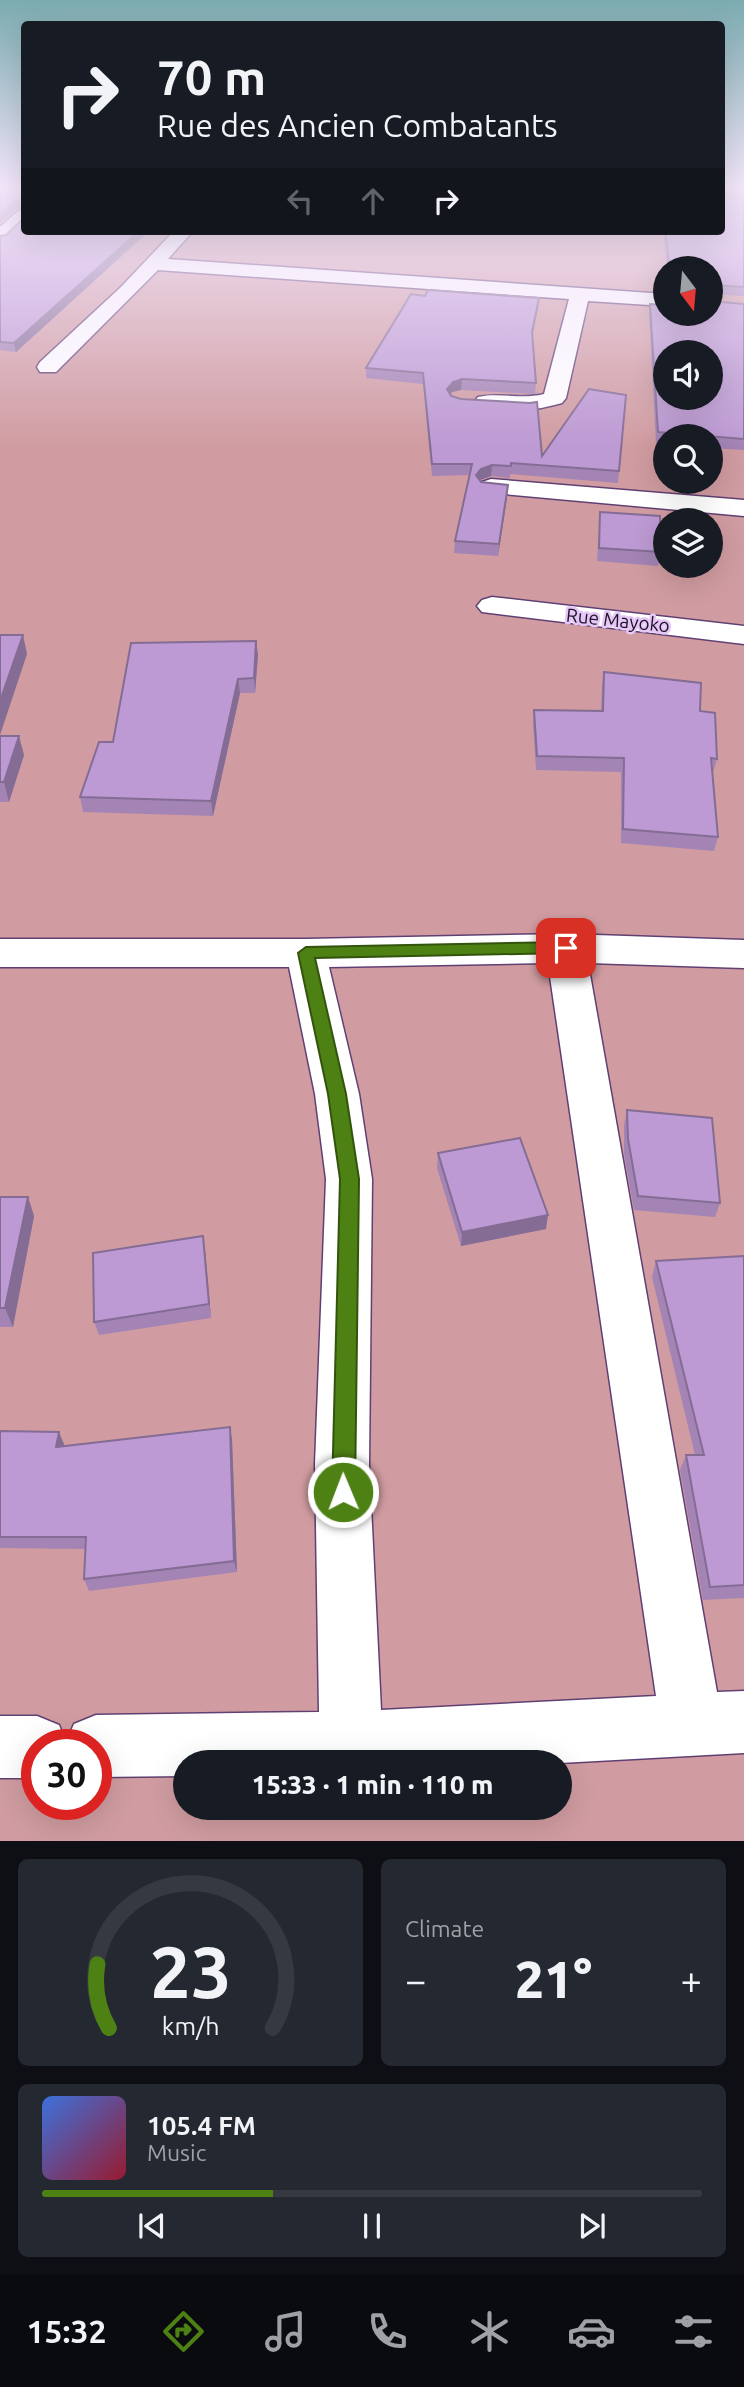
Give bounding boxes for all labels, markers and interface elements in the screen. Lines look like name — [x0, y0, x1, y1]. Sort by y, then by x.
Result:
icon: right — [42, 49, 133, 140]
text: 70 m — [157, 49, 266, 104]
text: Rue des Ancien Combatants — [157, 107, 558, 143]
icon: left — [281, 182, 319, 220]
icon: ahead — [354, 182, 392, 220]
icon: right — [427, 182, 465, 220]
north arrow — [653, 256, 723, 326]
map controls — [653, 256, 723, 578]
button: sound — [653, 340, 723, 410]
button: search — [653, 424, 723, 494]
button: layers — [653, 508, 723, 578]
street label: Rue Mayoko — [565, 604, 671, 636]
pin — [536, 918, 596, 978]
icon: arrive — [547, 929, 585, 967]
position arrow — [306, 1455, 380, 1529]
speed limit sign: 30 — [21, 1729, 112, 1820]
text: 15:33 · 1 min · 110 m — [252, 1770, 493, 1799]
text: Climate — [405, 1916, 484, 1941]
text: 23 — [149, 1931, 232, 2013]
text: 21° — [515, 1950, 592, 2008]
text: − — [405, 1959, 426, 2001]
text: + — [681, 1959, 702, 2001]
text: km/h — [162, 2012, 219, 2040]
text: 105.4 FM — [147, 2111, 256, 2140]
text: Music — [147, 2140, 206, 2165]
icon: previous — [133, 2207, 171, 2245]
icon: pause — [353, 2207, 391, 2245]
icon: next — [573, 2207, 611, 2245]
icon: directions — [159, 2307, 208, 2356]
icon: music — [261, 2307, 310, 2356]
icon: phone — [363, 2307, 412, 2356]
icon: climate — [465, 2307, 514, 2356]
icon: car — [567, 2307, 616, 2356]
icon: filters — [669, 2307, 718, 2356]
text: 15:32 — [26, 2313, 107, 2349]

